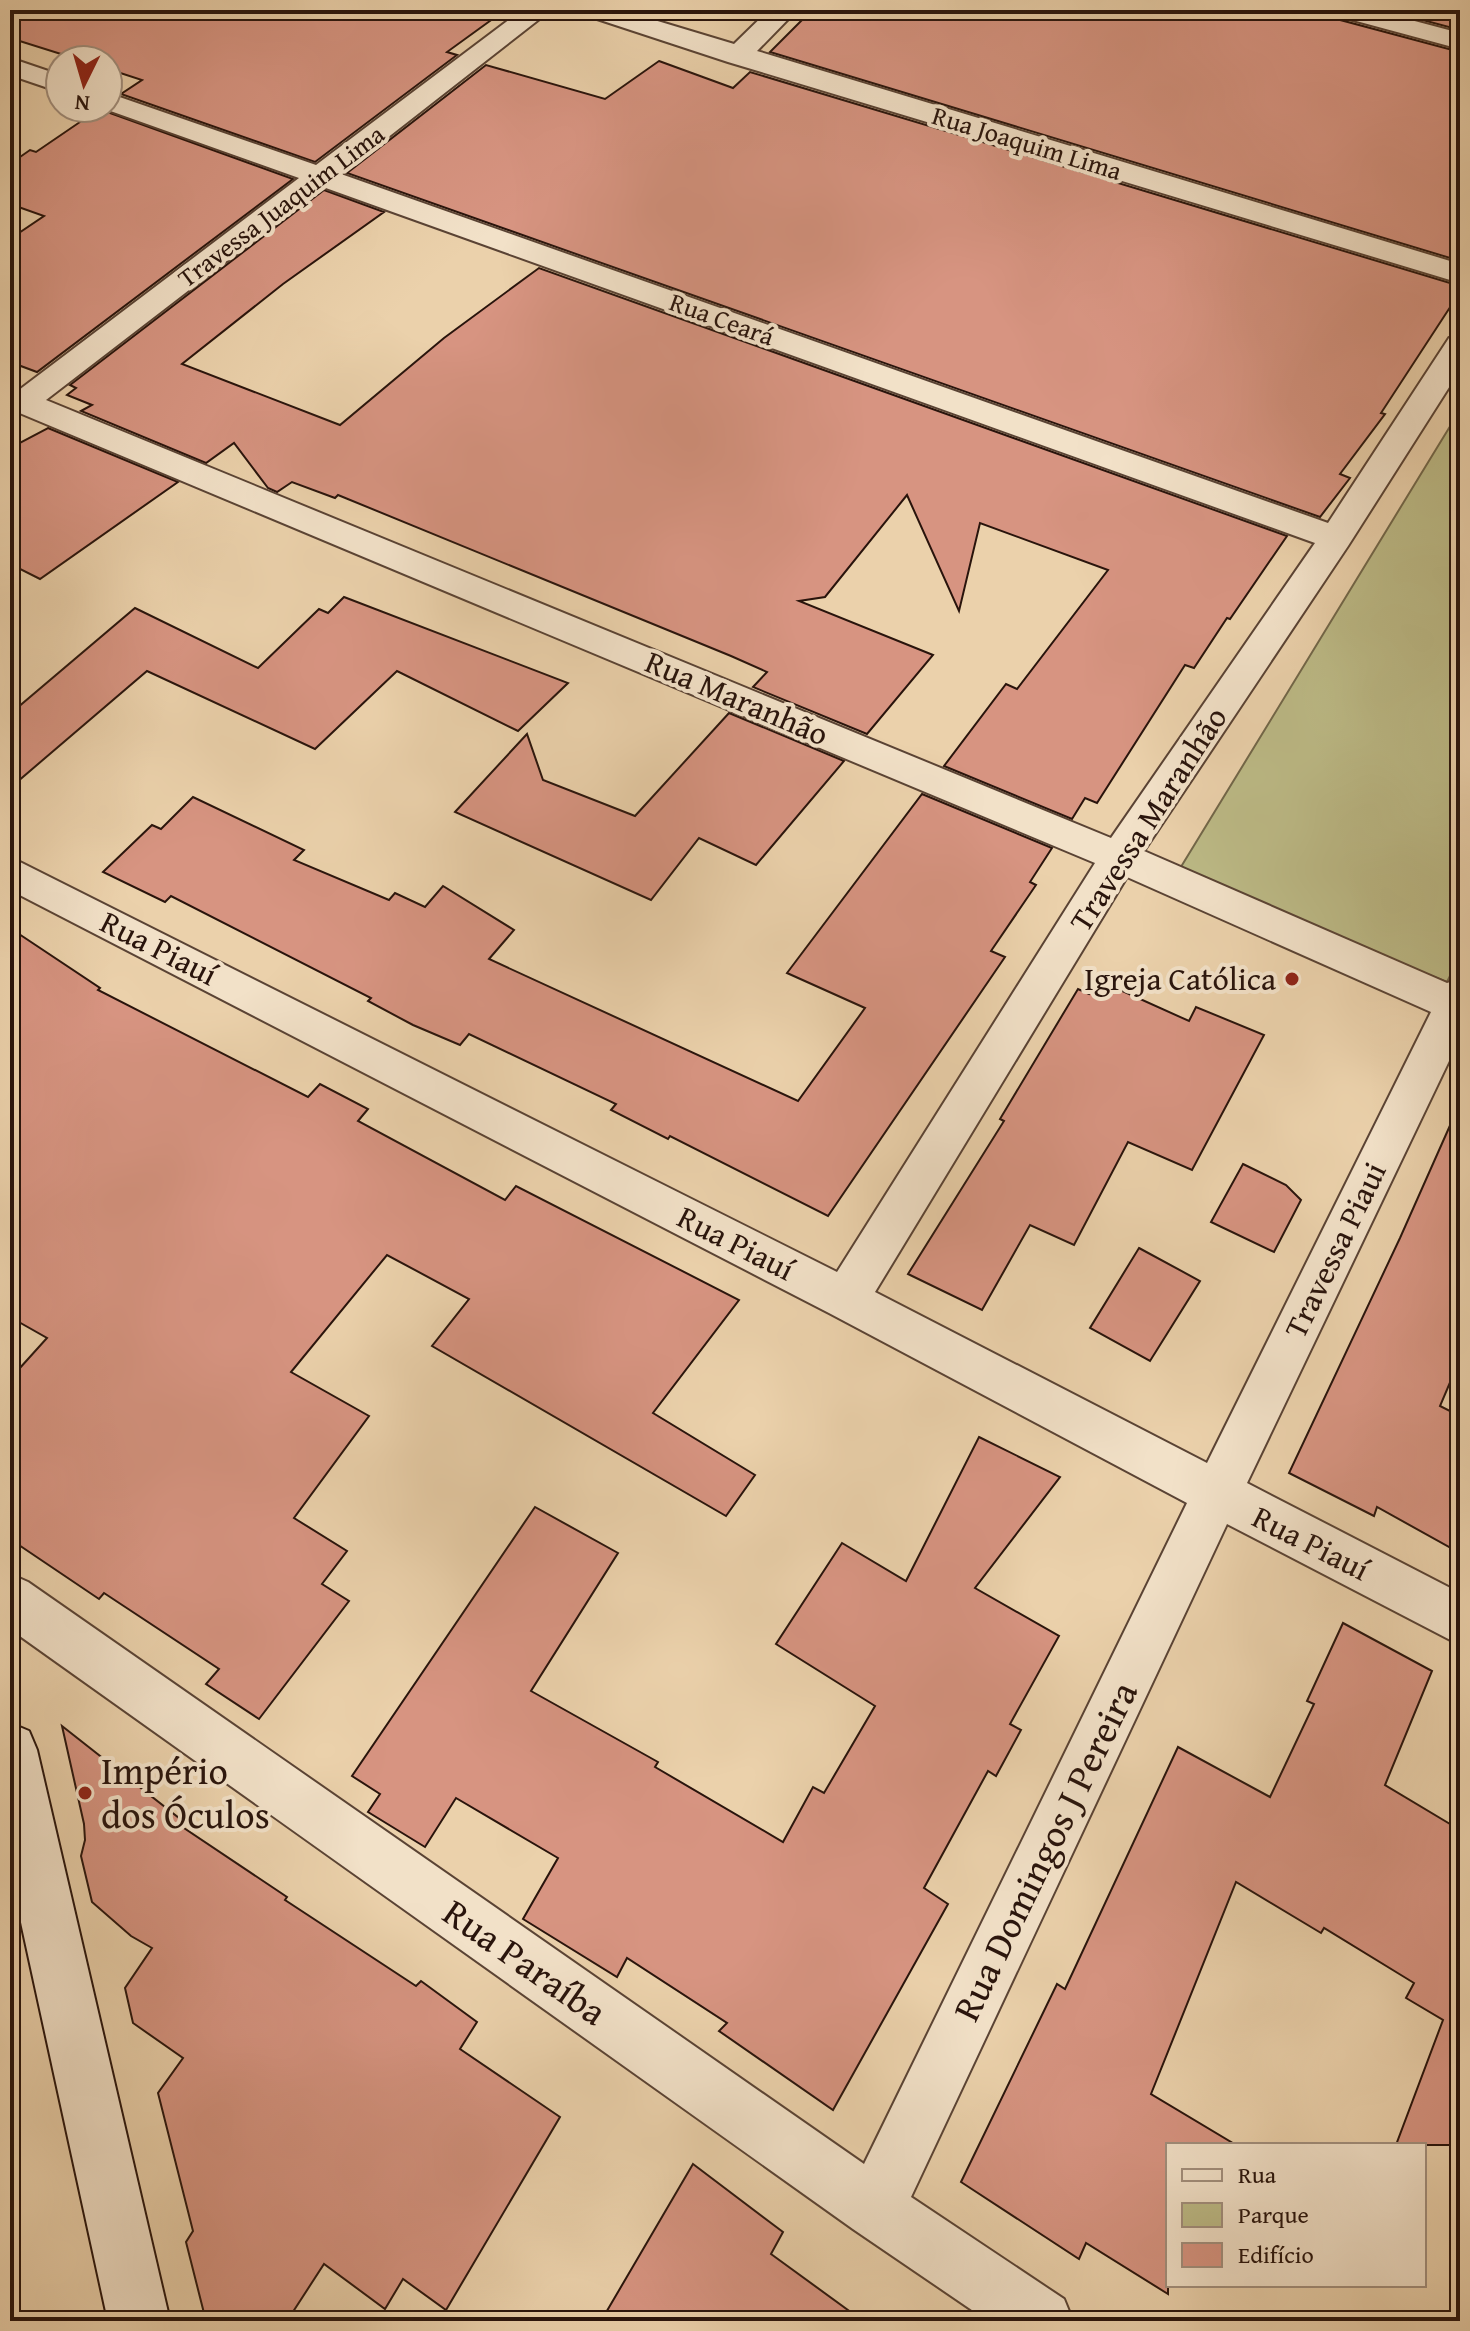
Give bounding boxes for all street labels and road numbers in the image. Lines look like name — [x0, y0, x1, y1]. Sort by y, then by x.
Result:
street label: Rua Joaquim Lima — [928, 95, 1127, 190]
street label: Travessa Juaquim Lima — [169, 114, 393, 296]
street label: Rua Ceará — [664, 282, 781, 356]
street label: Rua Maranhão — [638, 638, 836, 757]
street label: Travessa Maranhão — [1057, 697, 1238, 941]
street label: Rua Piauí — [93, 898, 227, 997]
street label: Travessa Piaui — [1272, 1154, 1398, 1346]
street label: Rua Piauí — [670, 1193, 804, 1292]
street label: Rua Piauí — [1245, 1493, 1379, 1592]
street label: Rua Domingos J Pereira — [938, 1671, 1151, 2030]
street label: Rua Paraíba — [432, 1884, 619, 2038]

